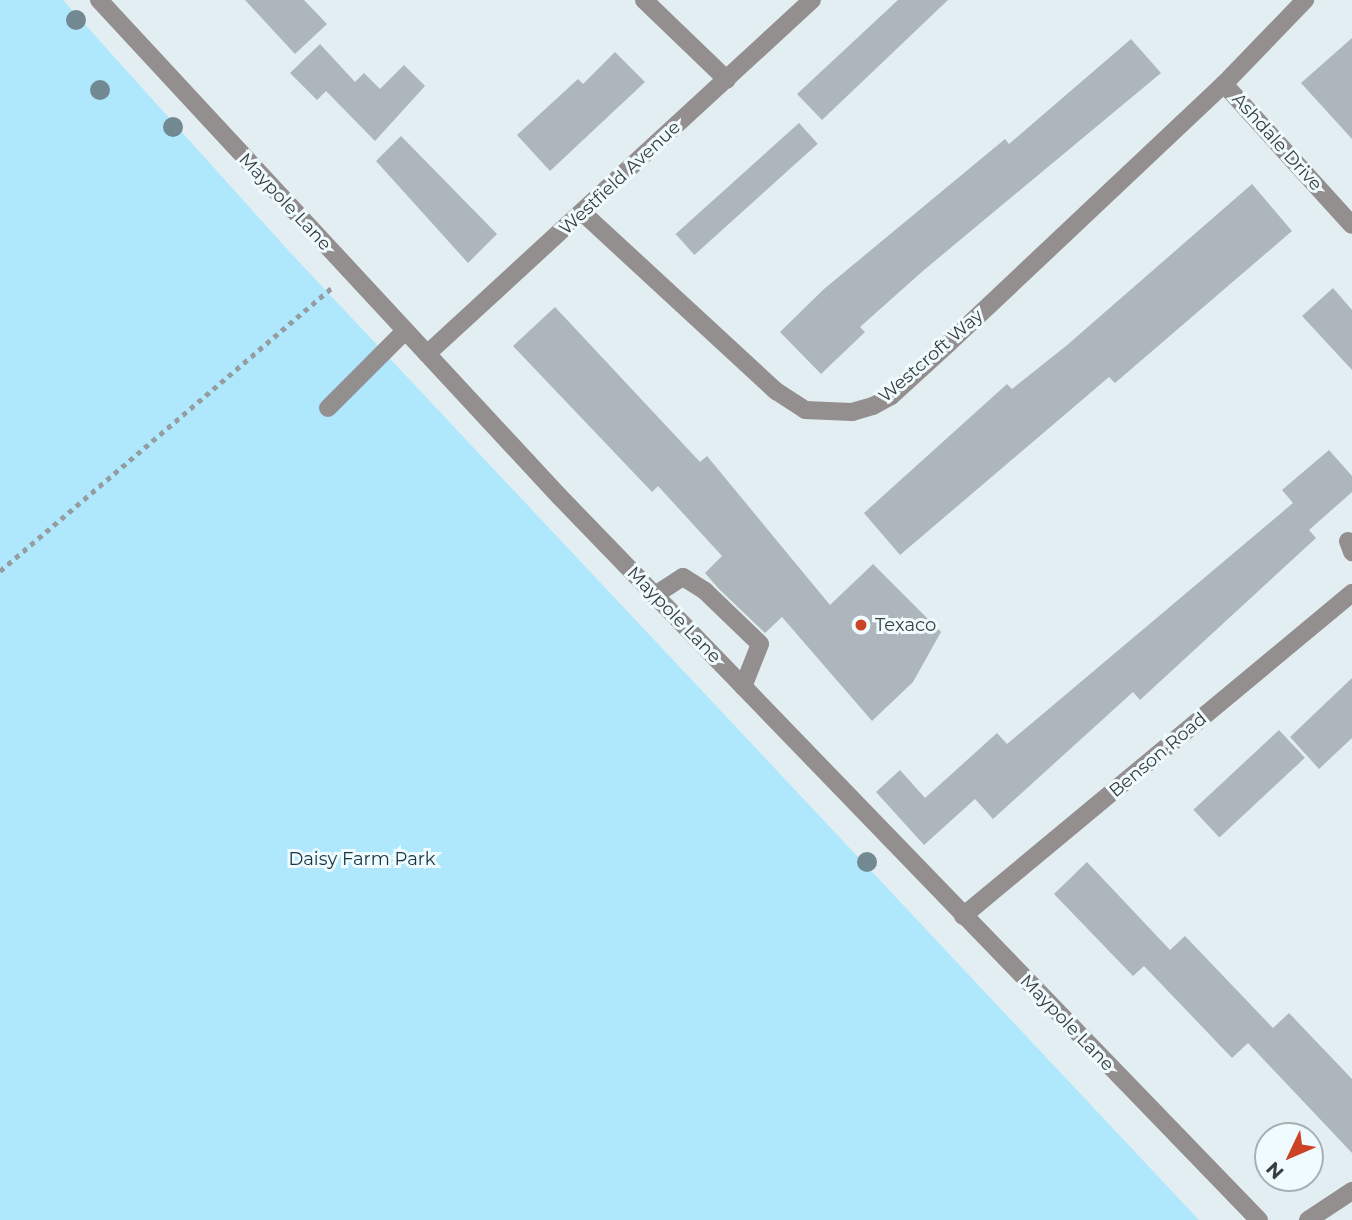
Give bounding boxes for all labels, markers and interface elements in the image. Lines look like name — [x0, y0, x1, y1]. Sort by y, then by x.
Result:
street label: Ashdale Drive — [1227, 89, 1327, 195]
street label: Westfield Avenue — [555, 116, 685, 240]
street label: Maypole Lane — [234, 149, 336, 255]
street label: Westcroft Way — [874, 305, 988, 407]
street label: Maypole Lane — [623, 562, 725, 668]
place label: Texaco — [875, 614, 936, 636]
marker: Texaco — [853, 617, 869, 633]
street label: Benson Road — [1105, 708, 1211, 802]
park label: Daisy Farm Park — [288, 848, 436, 870]
street label: Maypole Lane — [1016, 970, 1118, 1076]
north arrow — [1254, 1122, 1324, 1192]
text: N — [1261, 1157, 1289, 1184]

